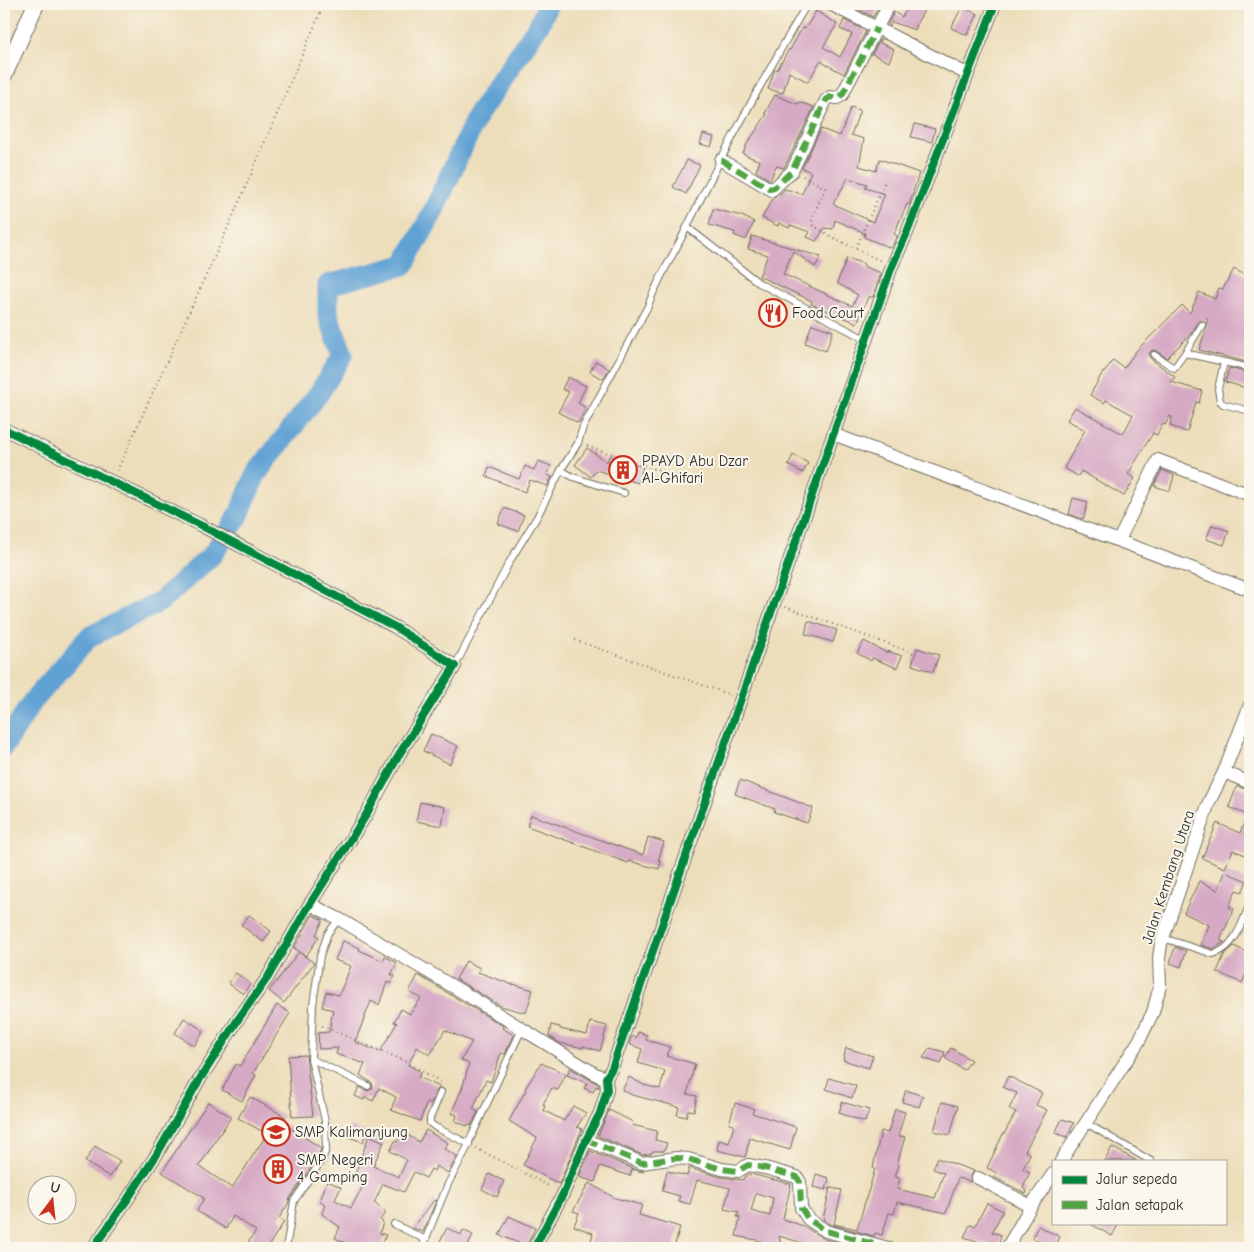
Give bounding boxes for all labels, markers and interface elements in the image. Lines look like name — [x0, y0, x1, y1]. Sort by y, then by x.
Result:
restaurant icon: Food Court — [758, 298, 788, 328]
place label: Food Court — [792, 304, 864, 322]
place label: PPAYD Abu Dzar Al-Ghifari — [642, 452, 748, 487]
building icon: PPAYD Abu Dzar Al-Ghifari — [608, 455, 638, 485]
street label: Jalan Kembang Utara — [1138, 808, 1198, 946]
school or university icon: SMP Kalimanjung — [261, 1117, 291, 1147]
place label: SMP Kalimanjung — [295, 1123, 408, 1141]
place label: SMP Negeri 4 Gamping — [297, 1151, 373, 1186]
building icon: SMP Negeri 4 Gamping — [263, 1154, 293, 1184]
legend — [1052, 1160, 1226, 1224]
text: Jalur sepeda — [1096, 1170, 1177, 1188]
north arrow — [28, 1174, 78, 1224]
text: U — [49, 1179, 62, 1197]
text: Jalan setapak — [1096, 1196, 1184, 1214]

